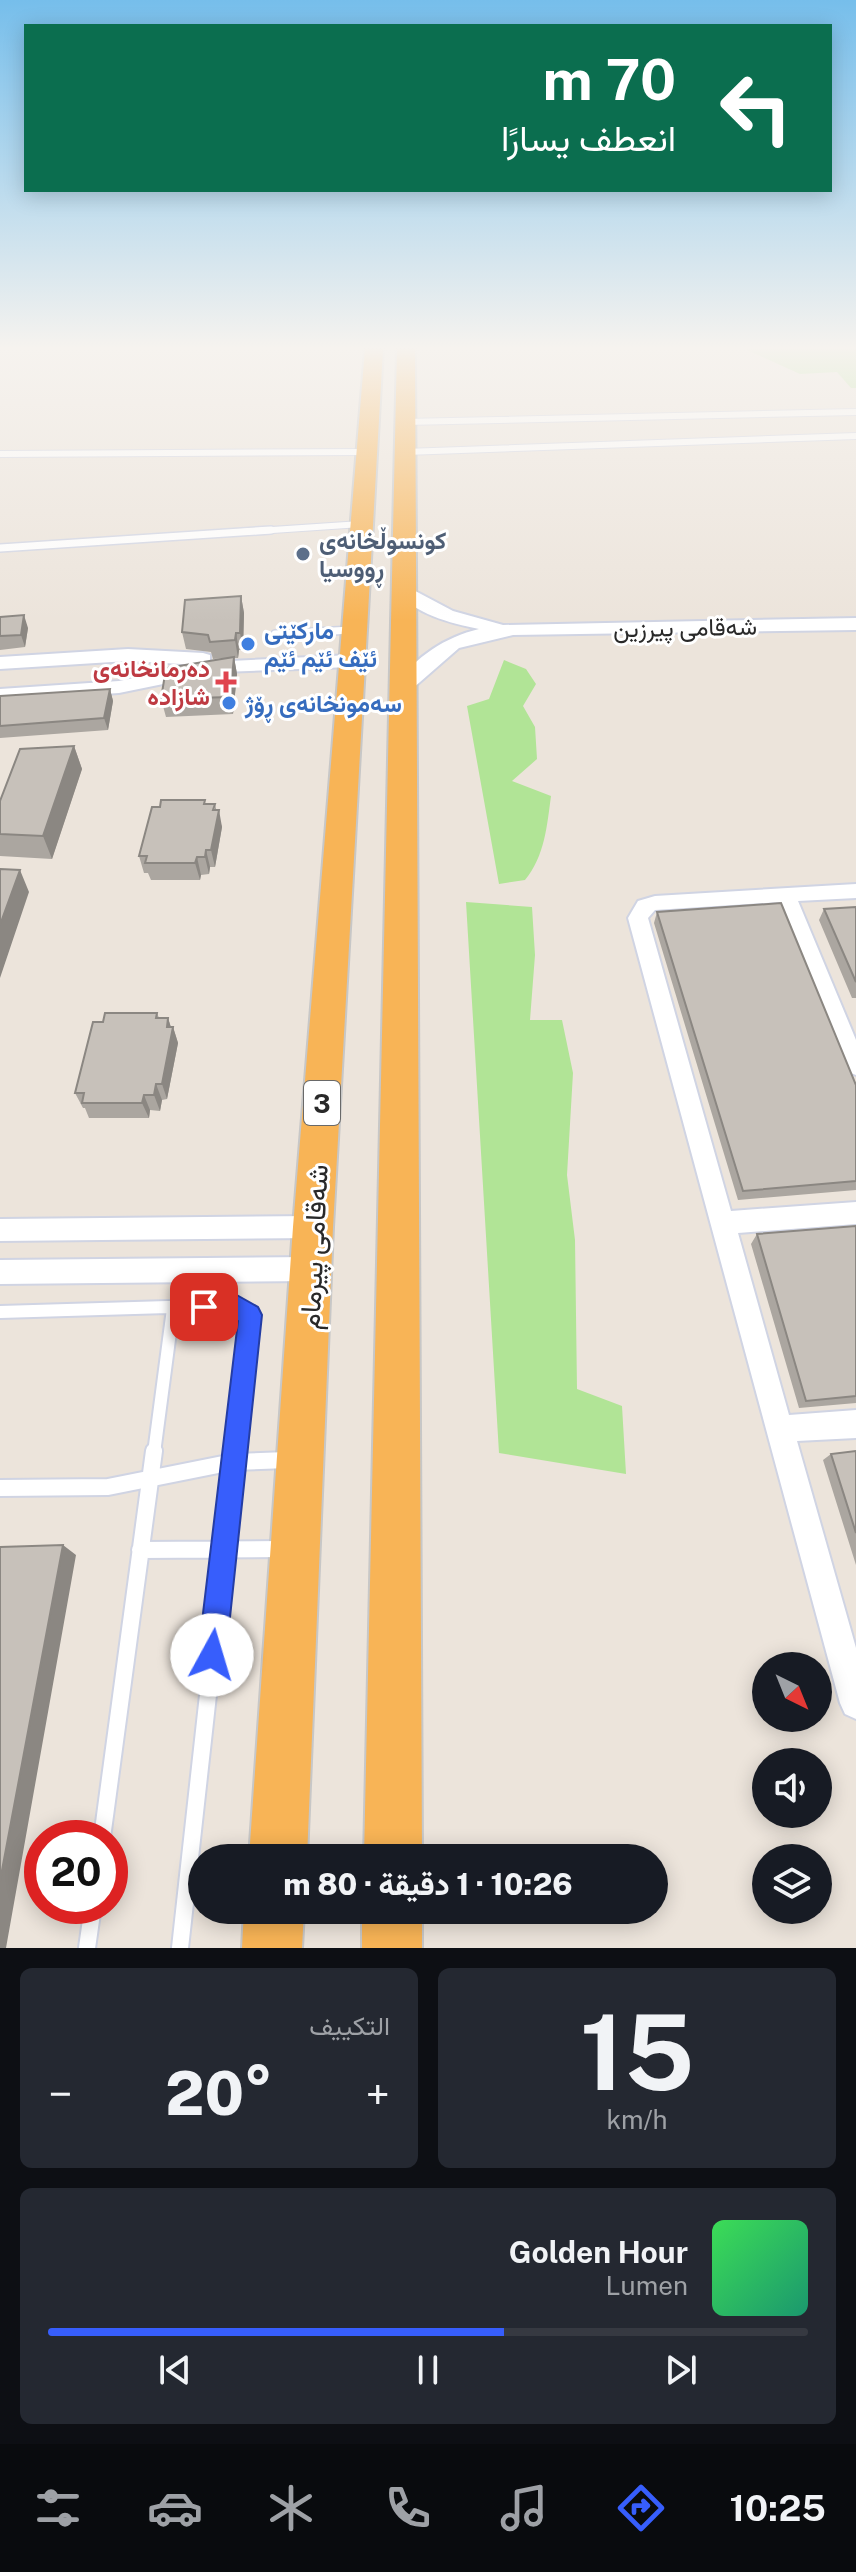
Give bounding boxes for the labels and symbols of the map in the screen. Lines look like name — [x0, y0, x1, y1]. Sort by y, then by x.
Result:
place label: کونسوڵخانەی ڕووسیا — [319, 526, 446, 588]
marker: کونسوڵخانەی ڕووسیا — [294, 545, 312, 563]
street label: شەقامی پیرزین — [613, 612, 757, 645]
place label: مارکێتی ئێف ئێم ئێم — [264, 616, 377, 675]
marker: مارکێتی ئێف ئێم ئێم — [239, 635, 257, 653]
place label: دەرمانخانەی شازادە — [93, 654, 210, 712]
marker: دەرمانخانەی شازادە — [217, 673, 235, 691]
place label: سەمونخانەی ڕۆژ — [244, 689, 402, 723]
marker: سەمونخانەی ڕۆژ — [220, 694, 238, 712]
road number: 3 — [304, 1081, 340, 1125]
street label: شەقامی پیرمام — [292, 1163, 337, 1331]
pin — [170, 1273, 238, 1341]
position arrow — [170, 1613, 254, 1697]
north arrow — [752, 1652, 832, 1732]
speed limit sign: 20 — [24, 1820, 128, 1924]

